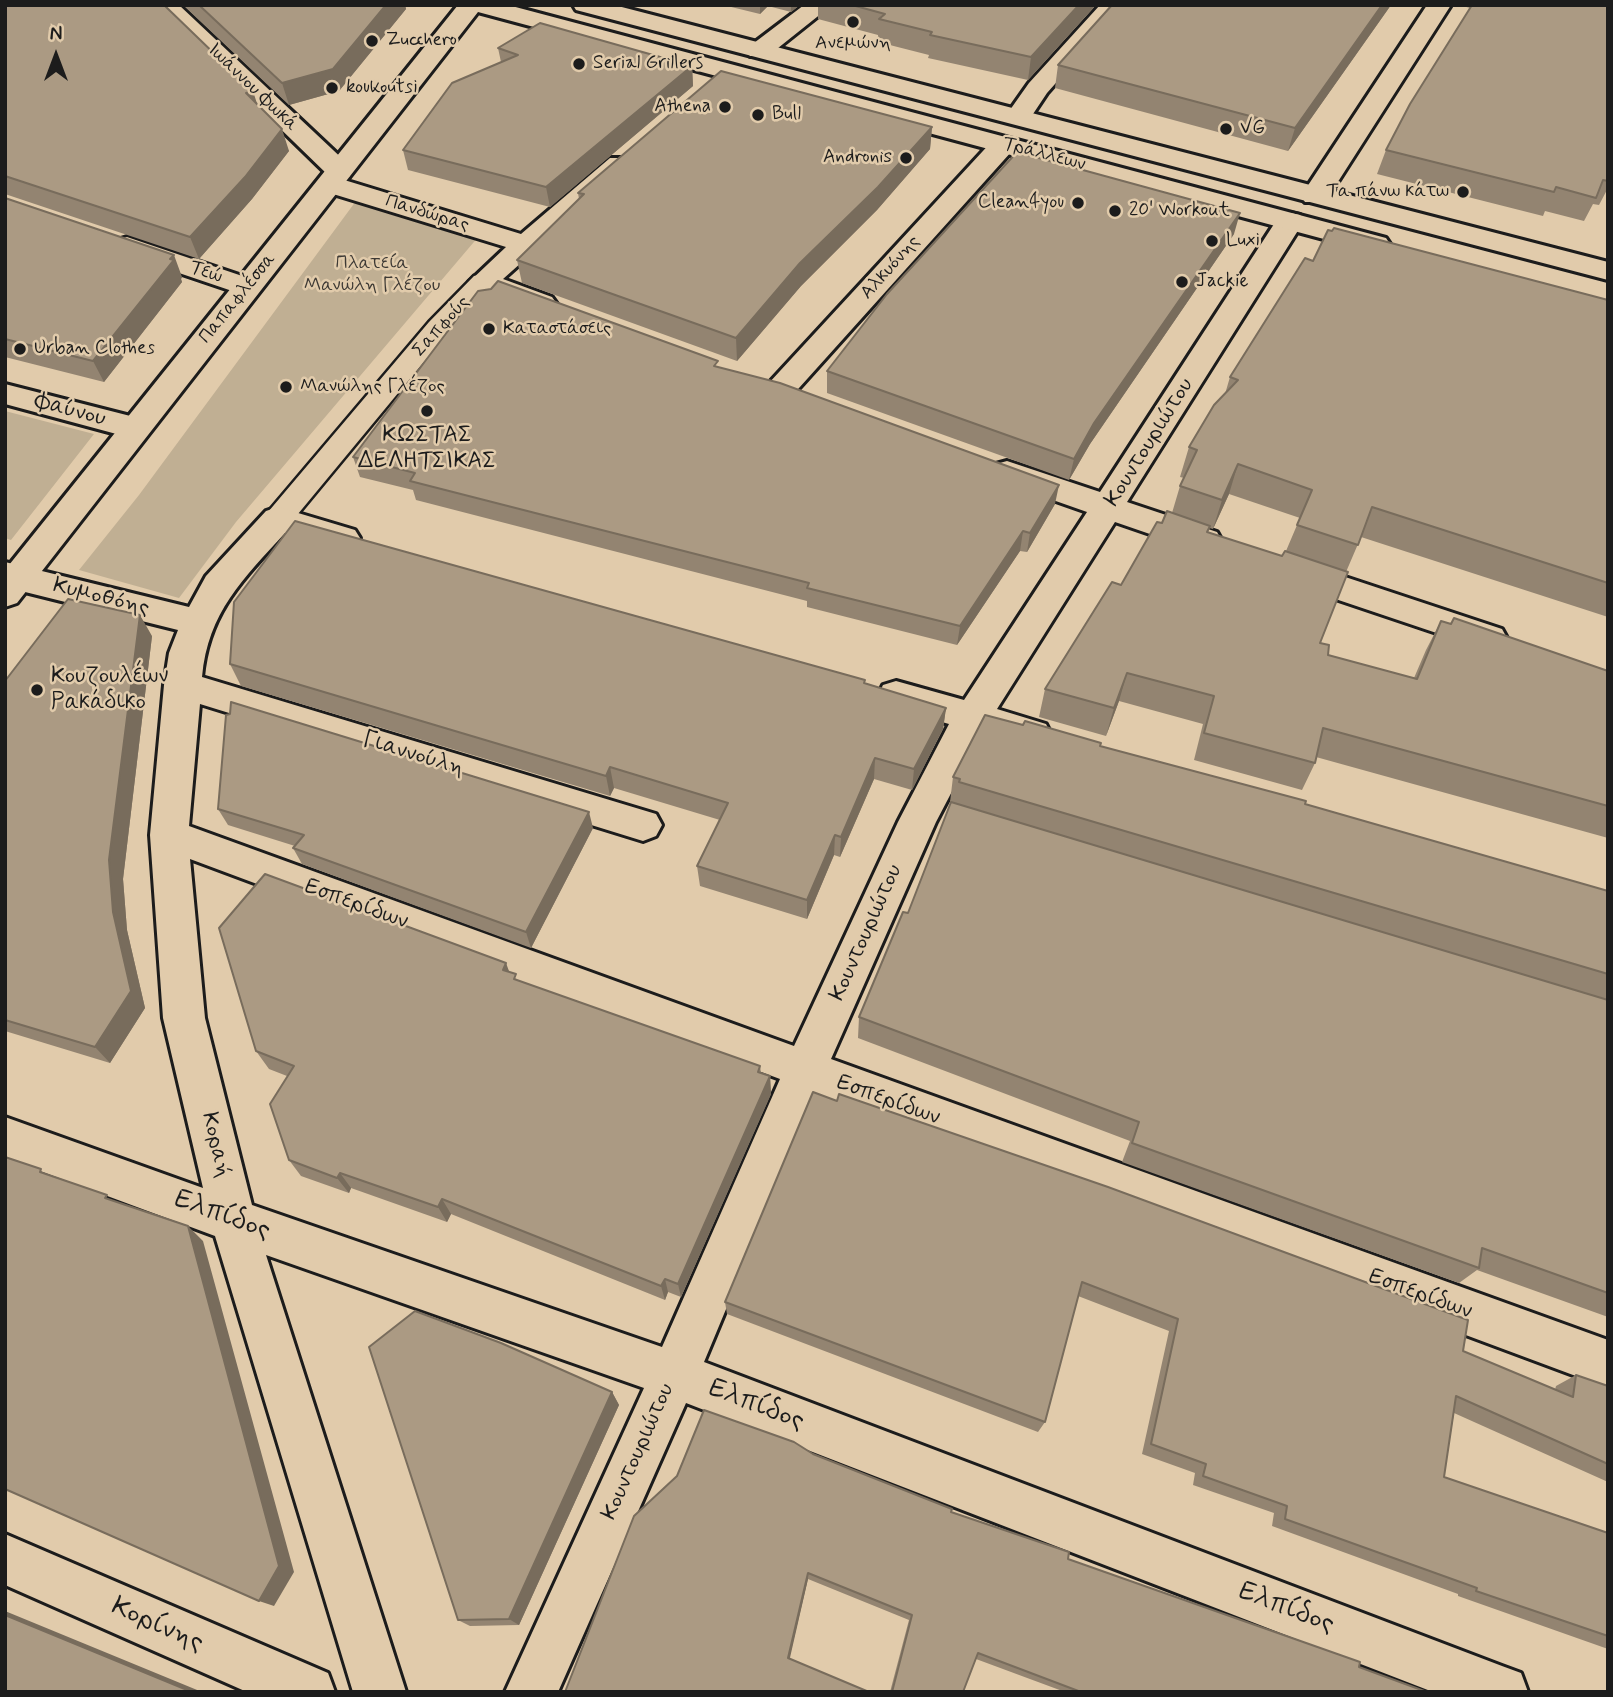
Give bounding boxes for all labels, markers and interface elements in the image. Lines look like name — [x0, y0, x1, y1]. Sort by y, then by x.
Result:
marker: Ανεμώνη — [845, 14, 861, 30]
north arrow — [21, 21, 91, 91]
text: N — [50, 22, 62, 47]
place label: Zucchero — [386, 30, 457, 52]
marker: Zucchero — [364, 33, 380, 49]
place label: Ανεμώνη — [815, 33, 891, 55]
street label: Ιωάννου Φωκά — [202, 39, 302, 137]
place label: Serial Grillers — [593, 53, 703, 75]
marker: Serial Grillers — [571, 56, 587, 72]
place label: koukoutsi — [346, 77, 418, 99]
marker: koukoutsi — [324, 80, 340, 96]
place label: Athena — [654, 96, 711, 118]
marker: Athena — [717, 99, 733, 115]
place label: Bull — [772, 104, 801, 126]
marker: Bull — [750, 107, 766, 123]
place label: VG — [1240, 118, 1265, 140]
marker: VG — [1218, 121, 1234, 137]
street label: Τράλλεων — [1000, 133, 1088, 177]
place label: Andronis — [823, 147, 892, 169]
marker: Andronis — [898, 150, 914, 166]
place label: Τα πάνω κάτω — [1326, 181, 1449, 203]
marker: Τα πάνω κάτω — [1455, 184, 1471, 200]
street label: Πανδώρας — [382, 190, 472, 238]
place label: Clean4you — [978, 192, 1064, 214]
marker: Clean4you — [1070, 195, 1086, 211]
place label: 20' Workout — [1129, 200, 1230, 222]
marker: 20' Workout — [1107, 203, 1123, 219]
place label: Luxi — [1226, 230, 1260, 252]
street label: Αλκυόνης — [856, 231, 926, 305]
marker: Luxi — [1204, 233, 1220, 249]
street label: Παπαφλέσσα — [195, 249, 281, 349]
park label: Πλατεία Μανώλη Γλέζου — [304, 253, 440, 297]
street label: Τεώ — [187, 257, 225, 289]
place label: Jackie — [1196, 271, 1248, 293]
marker: Jackie — [1174, 274, 1190, 290]
street label: Σαπφούς — [409, 292, 475, 362]
place label: Καταστάσεις — [503, 318, 611, 340]
marker: Καταστάσεις — [481, 321, 497, 337]
place label: Urban Clothes — [34, 338, 155, 360]
marker: Urban Clothes — [12, 341, 28, 357]
street label: Κουντουριώτου — [1099, 373, 1201, 513]
place label: Μανώλης Γλέζος — [300, 376, 445, 398]
marker: Μανώλης Γλέζος — [278, 379, 294, 395]
street label: Φαύνου — [31, 388, 109, 434]
marker: ΚΩΣΤΑΣ ΔΕΛΗΤΣΙΚΑΣ — [419, 403, 435, 419]
place label: ΚΩΣΤΑΣ ΔΕΛΗΤΣΙΚΑΣ — [358, 422, 496, 476]
street label: Κυμοθόης — [50, 573, 152, 623]
place label: Κουζουλέων Ρακάδικο — [51, 663, 168, 717]
marker: Κουζουλέων Ρακάδικο — [29, 682, 45, 698]
street label: Γιαννούλη — [359, 726, 467, 784]
street label: Κουντουριώτου — [825, 860, 909, 1006]
street label: Εσπερίδων — [300, 874, 412, 936]
street label: Εσπερίδων — [832, 1070, 944, 1132]
street label: Κοραή — [194, 1109, 236, 1181]
street label: Ελπίδος — [169, 1183, 275, 1249]
street label: Εσπερίδων — [1364, 1264, 1476, 1326]
street label: Ελπίδος — [703, 1372, 809, 1440]
street label: Κουντουριώτου — [597, 1379, 681, 1525]
street label: Ελπίδος — [1233, 1575, 1339, 1643]
street label: Κορίνης — [105, 1591, 209, 1661]

